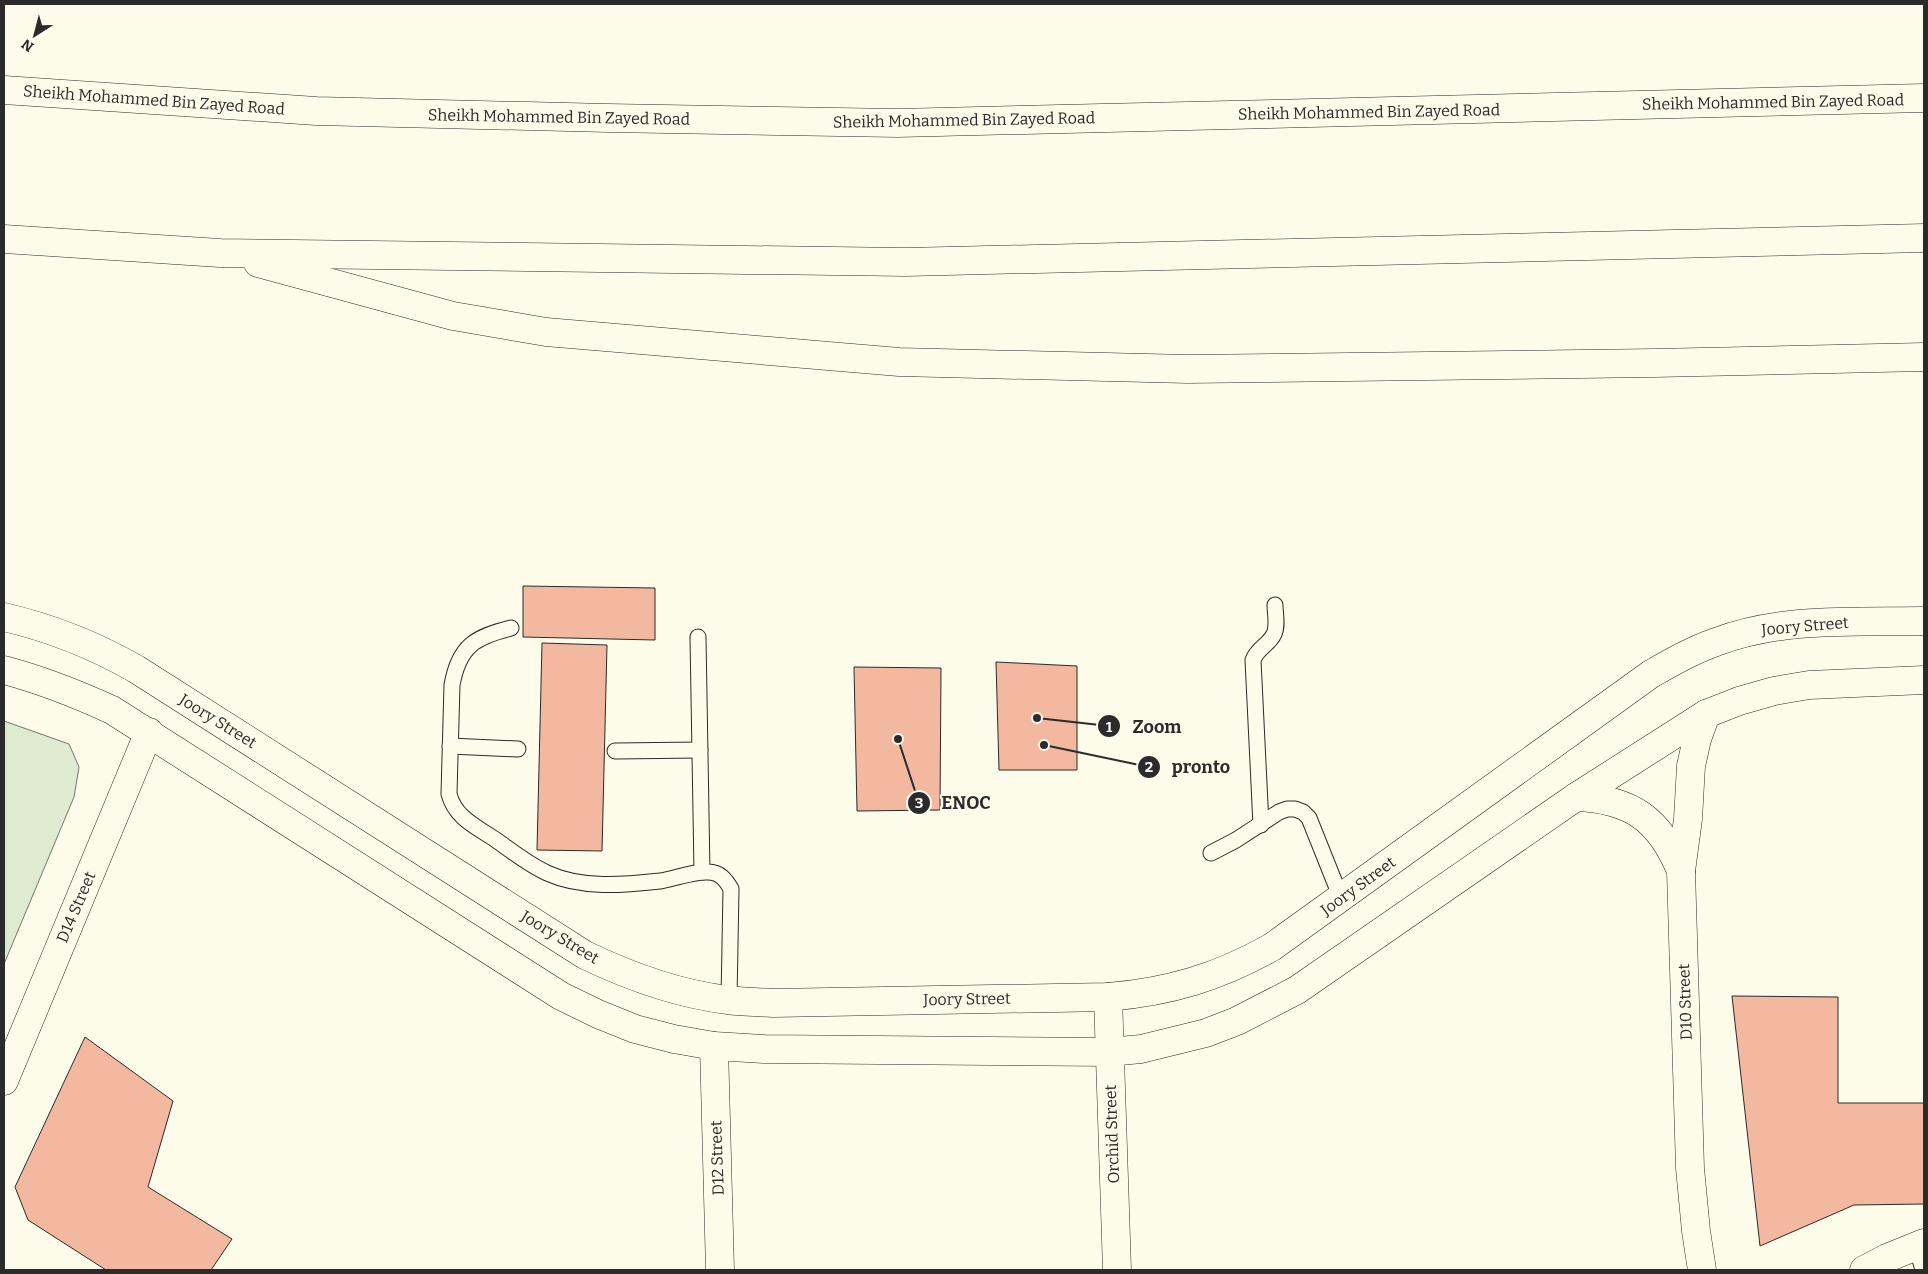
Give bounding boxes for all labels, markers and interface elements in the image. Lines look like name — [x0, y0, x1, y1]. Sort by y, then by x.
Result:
north arrow — [10, 10, 60, 60]
text: N — [18, 35, 37, 55]
street label: Sheikh Mohammed Bin Zayed Road — [23, 81, 286, 119]
street label: Sheikh Mohammed Bin Zayed Road — [1642, 90, 1905, 114]
street label: Sheikh Mohammed Bin Zayed Road — [1238, 100, 1501, 124]
street label: Sheikh Mohammed Bin Zayed Road — [428, 105, 691, 129]
street label: Sheikh Mohammed Bin Zayed Road — [833, 108, 1096, 132]
street label: Joory Street — [1760, 613, 1850, 639]
street label: Joory Street — [175, 689, 260, 752]
callout: Zoom — [1097, 710, 1191, 743]
text: Zoom — [1132, 716, 1182, 738]
text: 1 — [1106, 718, 1113, 736]
callout: pronto — [1137, 751, 1240, 784]
text: pronto — [1172, 756, 1230, 778]
text: 2 — [1145, 758, 1153, 776]
callout: ENOC — [906, 786, 1000, 819]
text: ENOC — [941, 792, 991, 814]
text: 3 — [915, 794, 923, 812]
street label: Joory Street — [1316, 852, 1399, 920]
street label: D14 Street — [52, 868, 100, 946]
street label: Joory Street — [517, 906, 603, 968]
street label: D10 Street — [1674, 963, 1696, 1041]
street label: Joory Street — [922, 989, 1011, 1009]
street label: Orchid Street — [1101, 1084, 1123, 1184]
street label: D12 Street — [706, 1120, 728, 1196]

